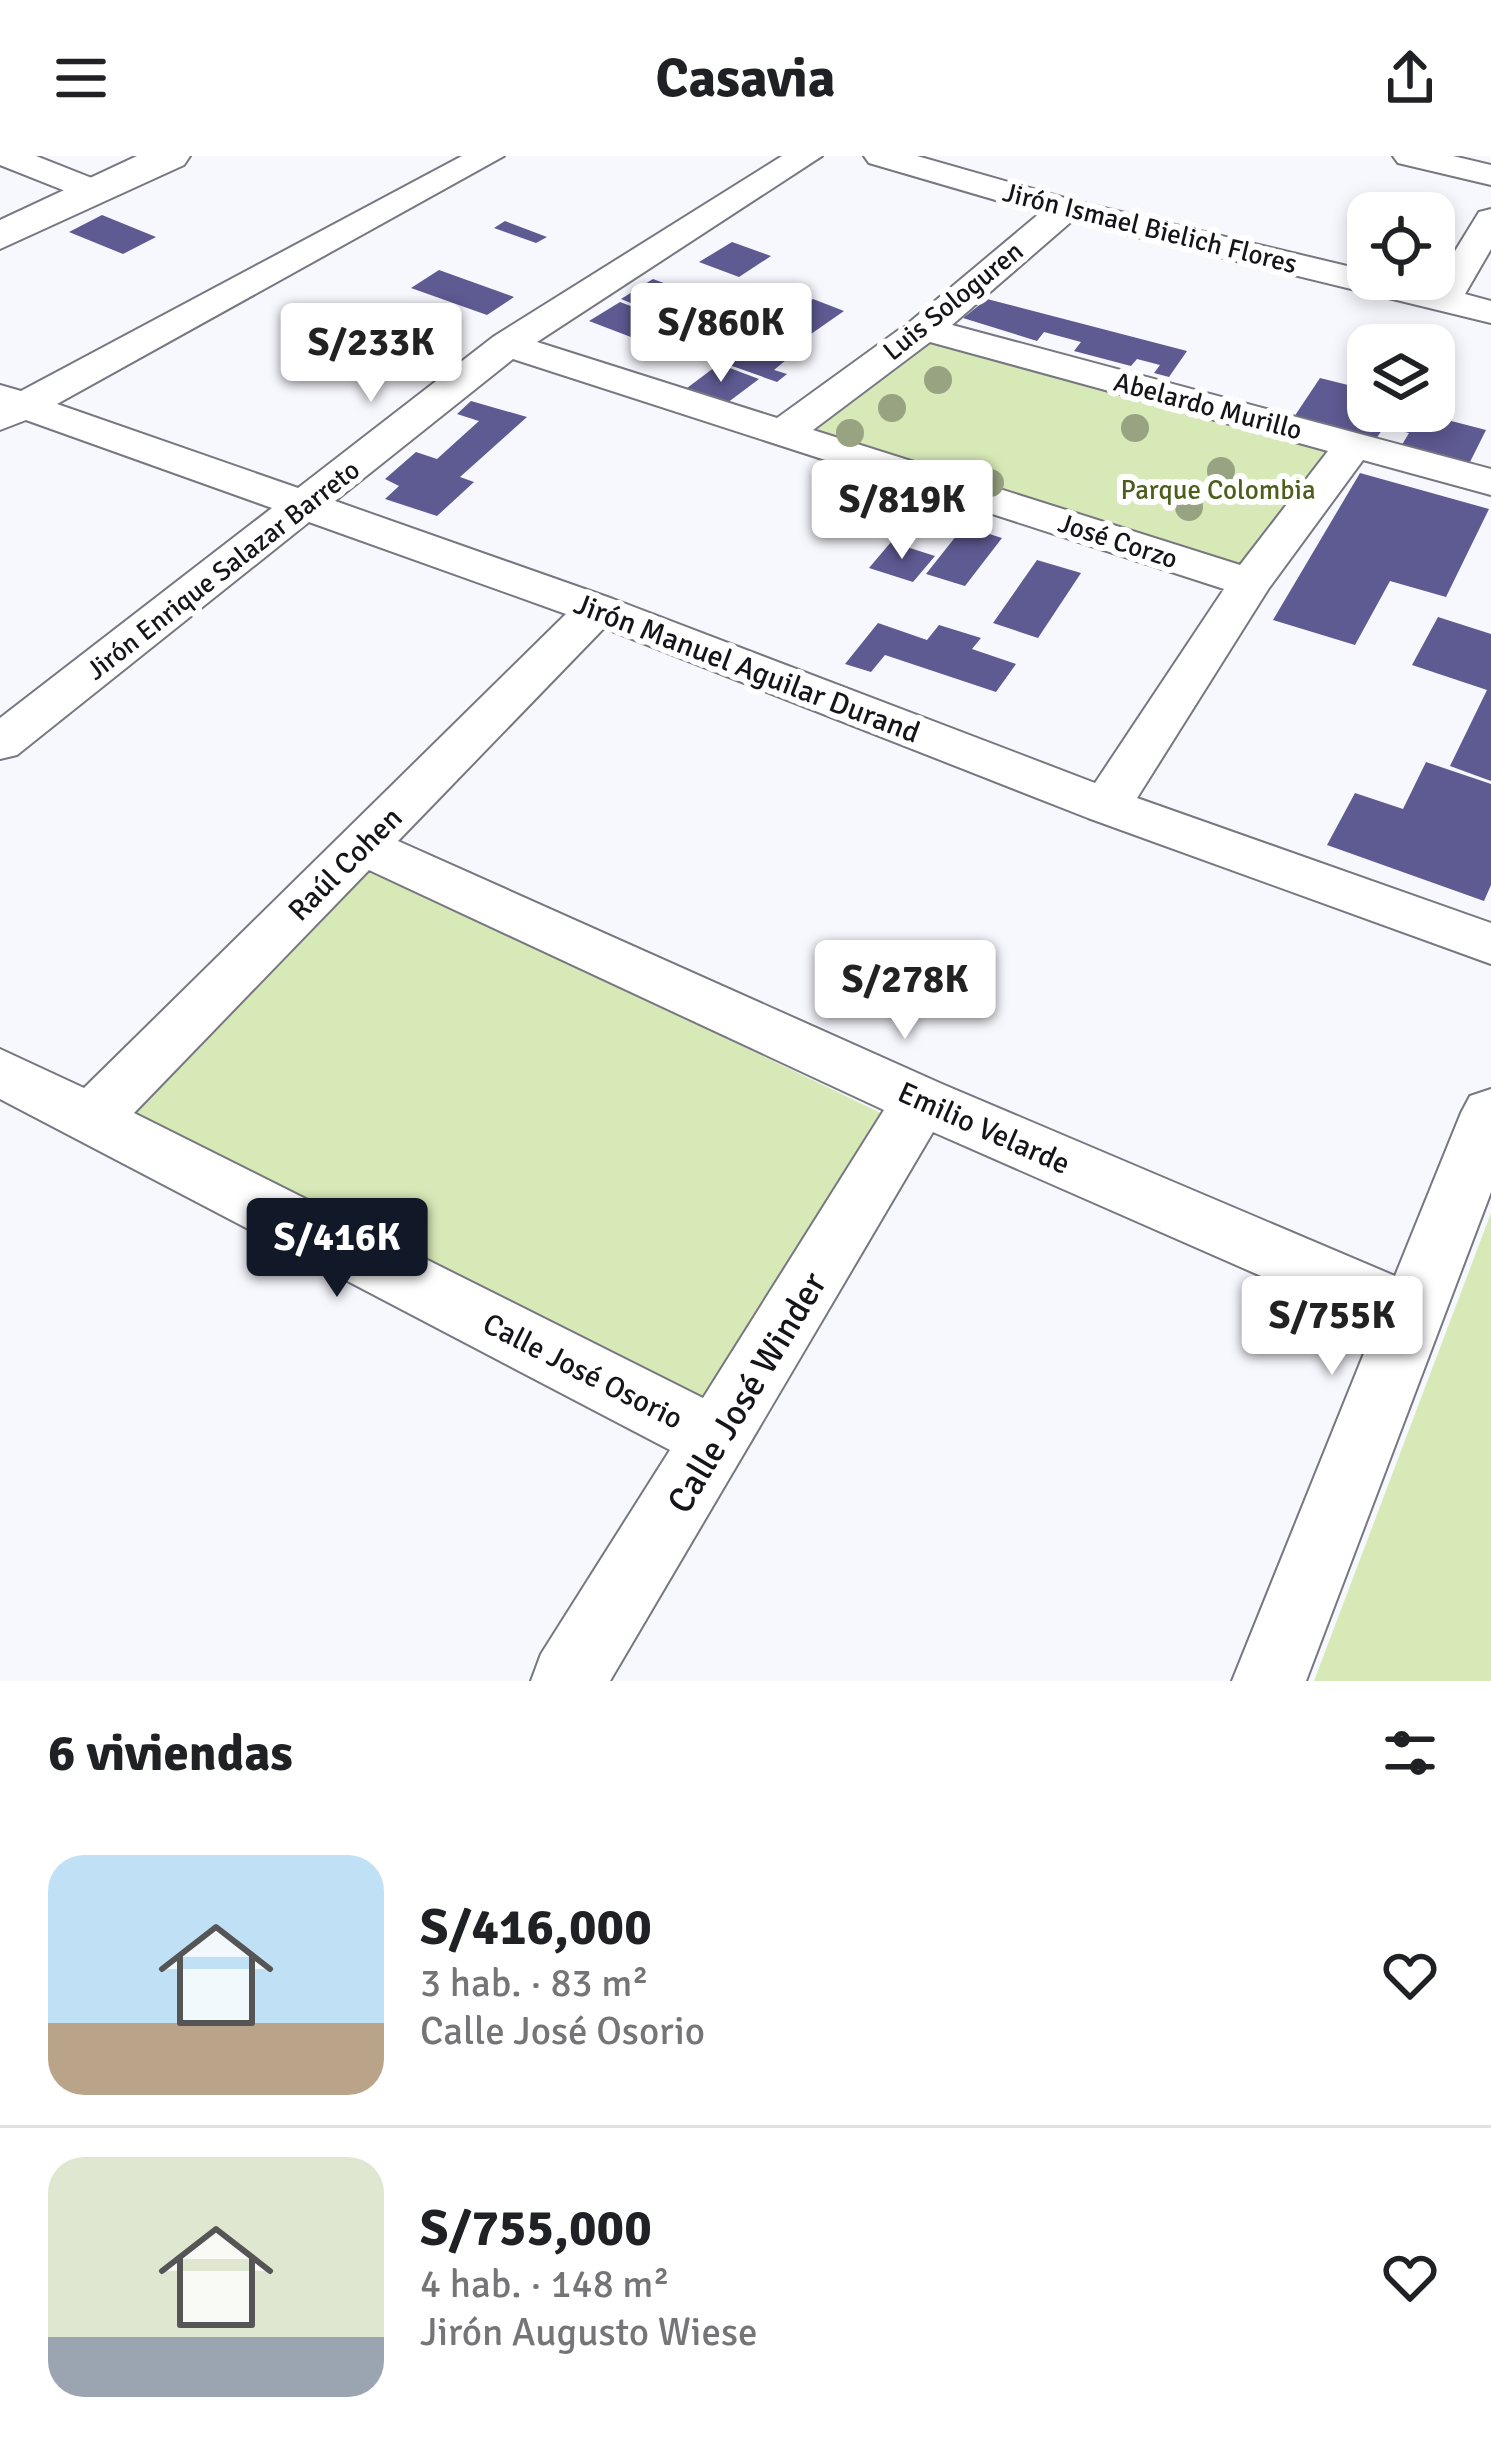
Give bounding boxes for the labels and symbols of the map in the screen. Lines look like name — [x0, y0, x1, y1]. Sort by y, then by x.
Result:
street label: Jirón Ismael Bielich Flores — [999, 176, 1300, 281]
street label: Luis Sologuren — [877, 235, 1030, 368]
pin: S/860K — [623, 283, 819, 385]
pin: S/233K — [273, 303, 469, 405]
street label: Abelardo Murillo — [1110, 366, 1306, 447]
street label: Jirón Enrique Salazar Barreto — [80, 453, 367, 687]
pin: S/819K — [804, 460, 1000, 562]
park label: Parque Colombia — [1120, 474, 1316, 507]
street label: José Corzo — [1054, 507, 1182, 576]
street label: Jirón Manuel Aguilar Durand — [569, 585, 925, 752]
street label: Raúl Cohen — [281, 800, 410, 929]
pin: S/278K — [807, 940, 1003, 1042]
street label: Emilio Velarde — [892, 1074, 1076, 1183]
pin: S/416K — [239, 1198, 435, 1300]
street label: Calle José Winder — [658, 1264, 837, 1521]
pin: S/755K — [1234, 1276, 1430, 1378]
street label: Calle José Osorio — [477, 1305, 689, 1438]

